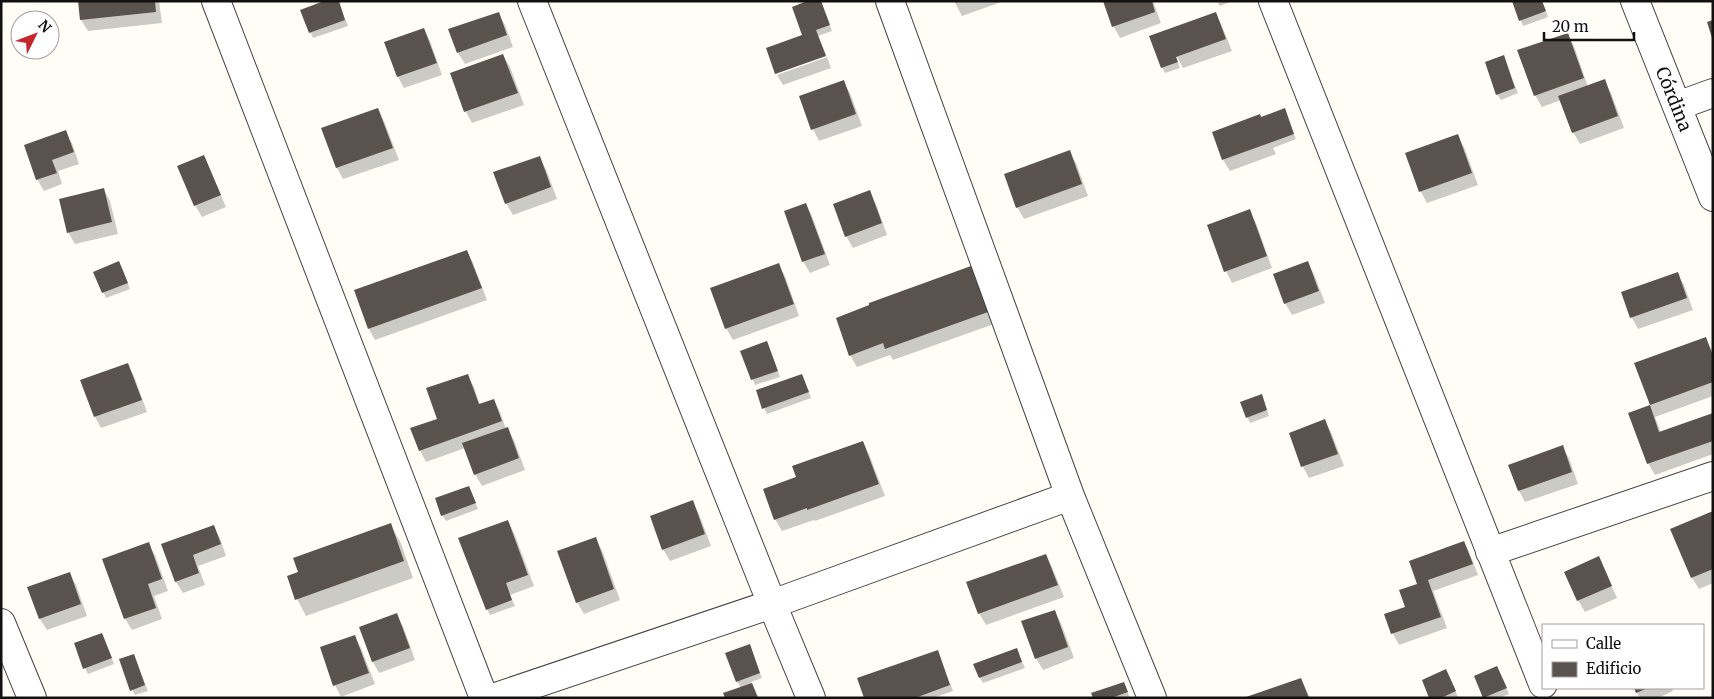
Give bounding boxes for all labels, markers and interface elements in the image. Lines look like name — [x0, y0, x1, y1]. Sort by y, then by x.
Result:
north arrow — [10, 10, 60, 60]
scale bar — [1544, 10, 1634, 42]
text: N — [34, 16, 55, 36]
text: 20 m — [1552, 17, 1589, 36]
street label: Córdina — [1651, 63, 1697, 135]
legend — [1542, 624, 1704, 689]
text: Calle — [1586, 634, 1621, 653]
text: Edificio — [1586, 659, 1642, 678]

